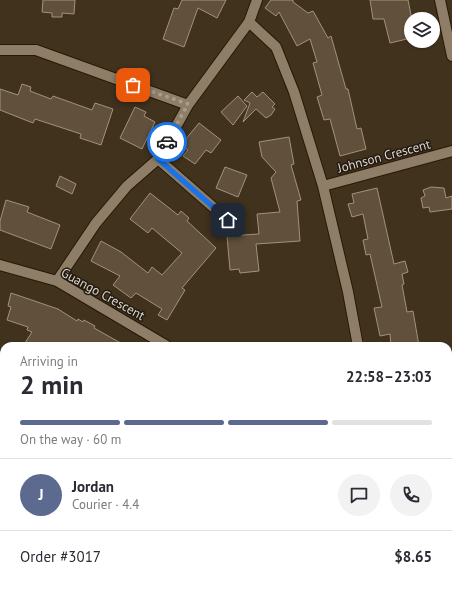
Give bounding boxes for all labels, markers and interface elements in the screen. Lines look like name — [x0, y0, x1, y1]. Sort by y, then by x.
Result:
map controls — [404, 12, 440, 48]
button: layers — [404, 12, 440, 48]
pin — [116, 68, 150, 102]
icon: bag — [122, 74, 144, 96]
courier — [147, 122, 187, 162]
icon: car — [156, 131, 178, 153]
street label: Johnson Crescent — [335, 135, 433, 177]
pin — [211, 203, 245, 237]
icon: home — [217, 209, 239, 231]
street label: Guango Crescent — [58, 264, 148, 324]
text: Arriving in — [20, 353, 78, 370]
text: 22:58–23:03 — [346, 367, 432, 386]
text: 2 min — [20, 368, 83, 401]
text: On the way · 60 m — [20, 431, 121, 448]
button: chat — [338, 474, 380, 516]
button: phone — [390, 474, 432, 516]
text: Jordan — [72, 477, 114, 496]
text: J — [38, 485, 44, 504]
text: Courier · 4.4 — [72, 496, 139, 513]
text: Order #3017 — [20, 547, 101, 566]
text: $8.65 — [394, 547, 432, 566]

